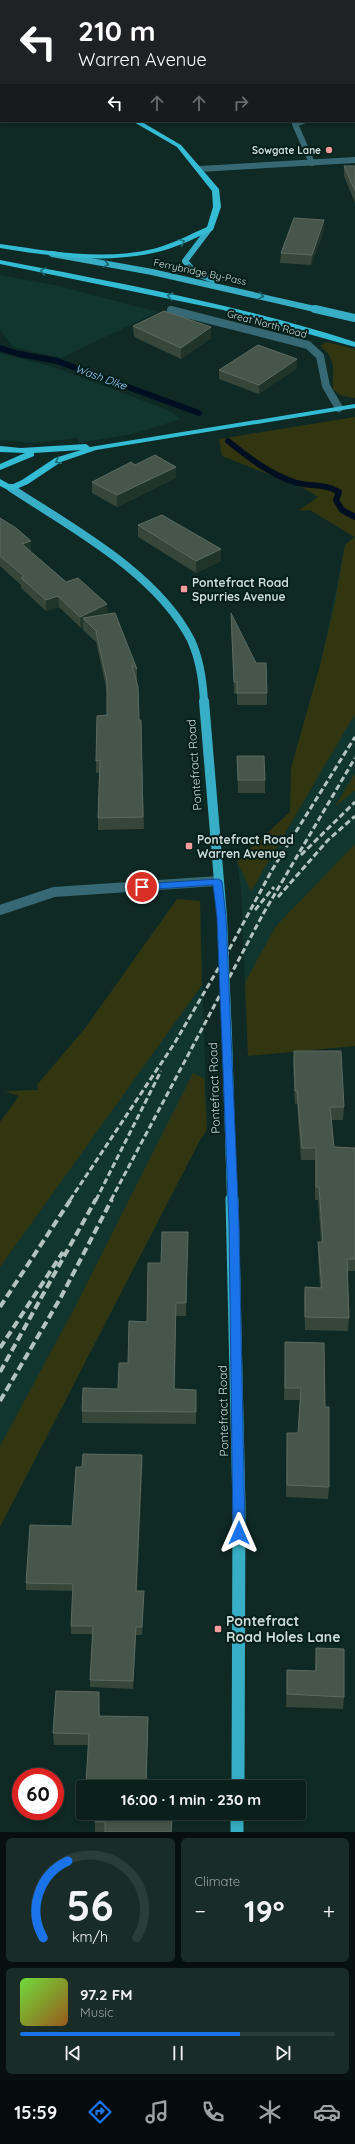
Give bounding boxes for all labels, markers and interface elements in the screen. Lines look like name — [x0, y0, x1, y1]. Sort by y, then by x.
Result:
text: 210 m — [78, 13, 156, 48]
icon: left — [12, 16, 64, 68]
text: Warren Avenue — [78, 48, 207, 71]
icon: left — [104, 92, 126, 114]
icon: ahead — [146, 92, 168, 114]
icon: ahead — [188, 92, 210, 114]
icon: right — [230, 92, 252, 114]
place label: Sowgate Lane — [252, 144, 321, 157]
marker: Sowgate Lane — [324, 145, 334, 155]
one-way arrow — [178, 238, 185, 246]
street label: Ferrybridge By-Pass — [152, 256, 248, 288]
one-way arrow — [103, 259, 110, 268]
one-way arrow — [40, 267, 46, 275]
one-way arrow — [258, 291, 264, 299]
one-way arrow — [167, 293, 173, 301]
street label: Great North Road — [226, 307, 308, 341]
water label: Wash Dike — [73, 361, 129, 393]
one-way arrow — [55, 456, 62, 464]
place label: Pontefract Road Spurries Avenue — [192, 575, 289, 604]
marker: Pontefract Road Spurries Avenue — [179, 584, 189, 594]
street label: Pontefract Road — [183, 719, 205, 811]
place label: Pontefract Road Warren Avenue — [197, 832, 294, 861]
marker: Pontefract Road Warren Avenue — [184, 841, 194, 851]
pin — [125, 870, 159, 904]
icon: arrive — [131, 876, 153, 898]
street label: Pontefract Road — [205, 1042, 223, 1134]
street label: Pontefract Road — [215, 1365, 231, 1457]
position arrow — [218, 1512, 260, 1554]
place label: Pontefract Road Holes Lane — [226, 1612, 340, 1646]
marker: Pontefract Road Holes Lane — [213, 1624, 223, 1634]
speed limit sign: 60 — [12, 1768, 64, 1820]
text: 16:00 · 1 min · 230 m — [121, 1790, 261, 1809]
text: Climate — [195, 1873, 240, 1889]
text: 56 — [67, 1879, 114, 1931]
text: 19° — [244, 1892, 285, 1930]
text: − — [195, 1897, 206, 1925]
text: + — [323, 1897, 335, 1925]
text: km/h — [72, 1928, 108, 1946]
text: 97.2 FM — [80, 1985, 132, 2004]
text: Music — [80, 2004, 114, 2020]
icon: previous — [62, 2042, 84, 2064]
icon: pause — [167, 2042, 189, 2064]
icon: next — [272, 2042, 294, 2064]
icon: directions — [86, 2098, 114, 2126]
icon: music — [143, 2098, 171, 2126]
icon: phone — [199, 2098, 227, 2126]
icon: climate — [256, 2098, 284, 2126]
icon: car — [313, 2098, 341, 2126]
text: 15:59 — [14, 2101, 57, 2124]

